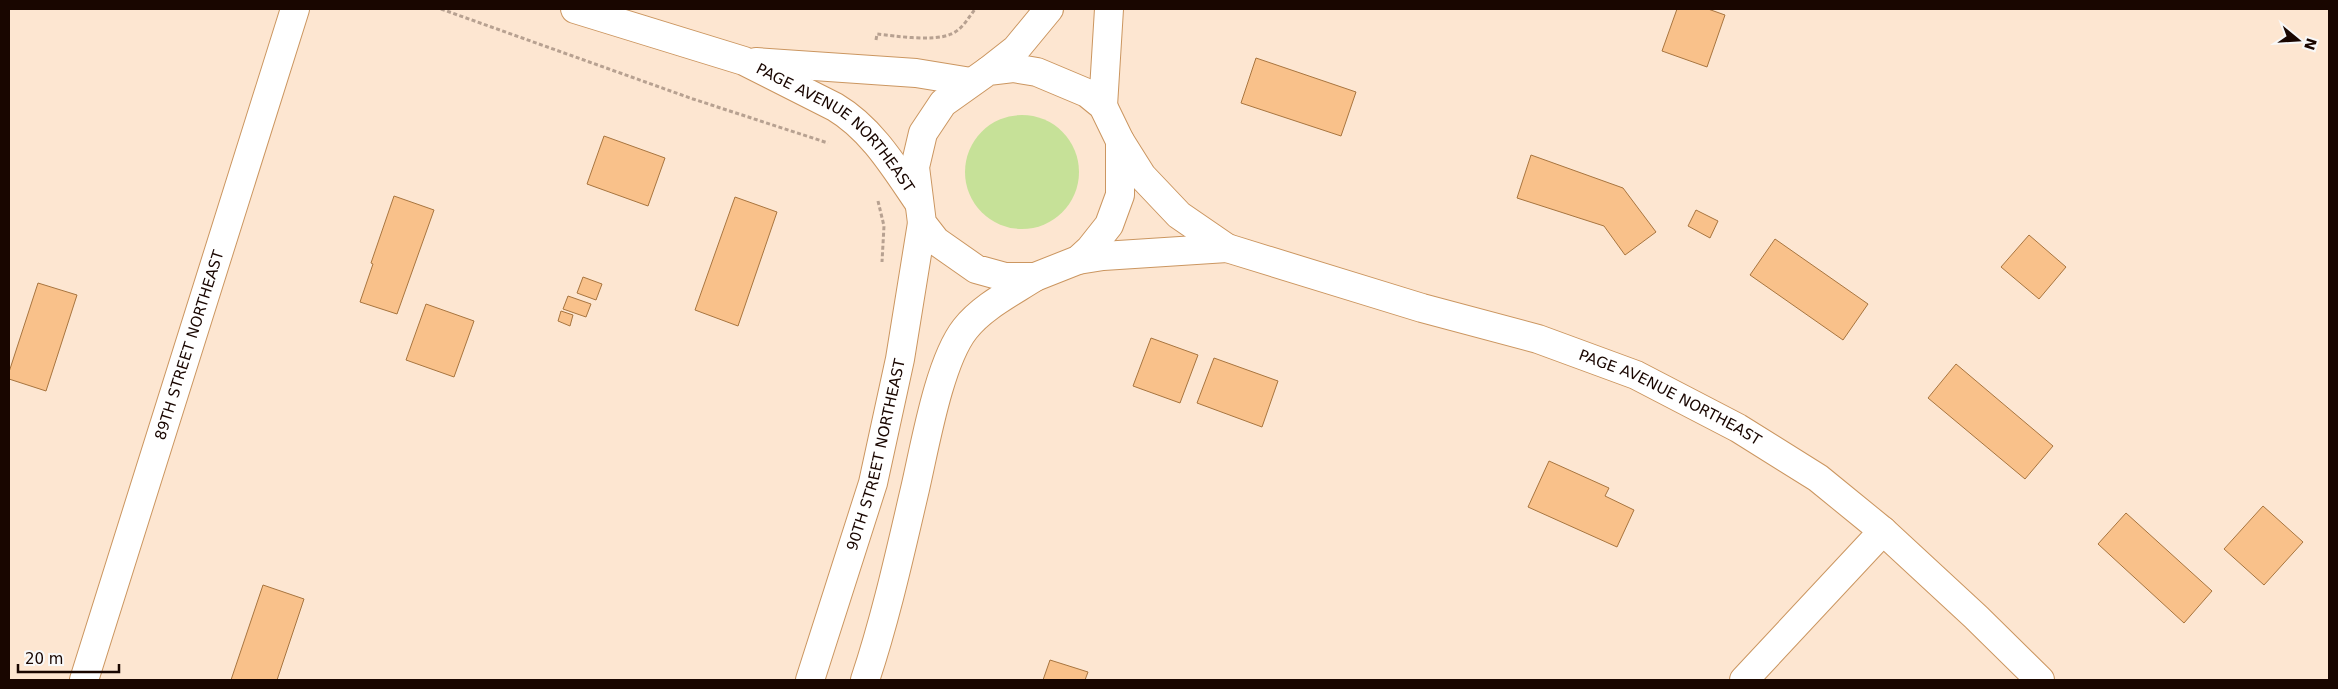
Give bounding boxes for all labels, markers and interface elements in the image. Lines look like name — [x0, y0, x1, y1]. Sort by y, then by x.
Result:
north arrow — [2273, 15, 2323, 65]
text: N — [2301, 36, 2320, 52]
street label: PAGE AVENUE NORTHEAST — [753, 60, 919, 196]
street label: 89TH STREET NORTHEAST — [151, 247, 228, 442]
street label: PAGE AVENUE NORTHEAST — [1576, 346, 1765, 450]
street label: 90TH STREET NORTHEAST — [843, 356, 909, 553]
scale bar — [18, 642, 119, 674]
text: 20 m — [25, 650, 63, 668]

